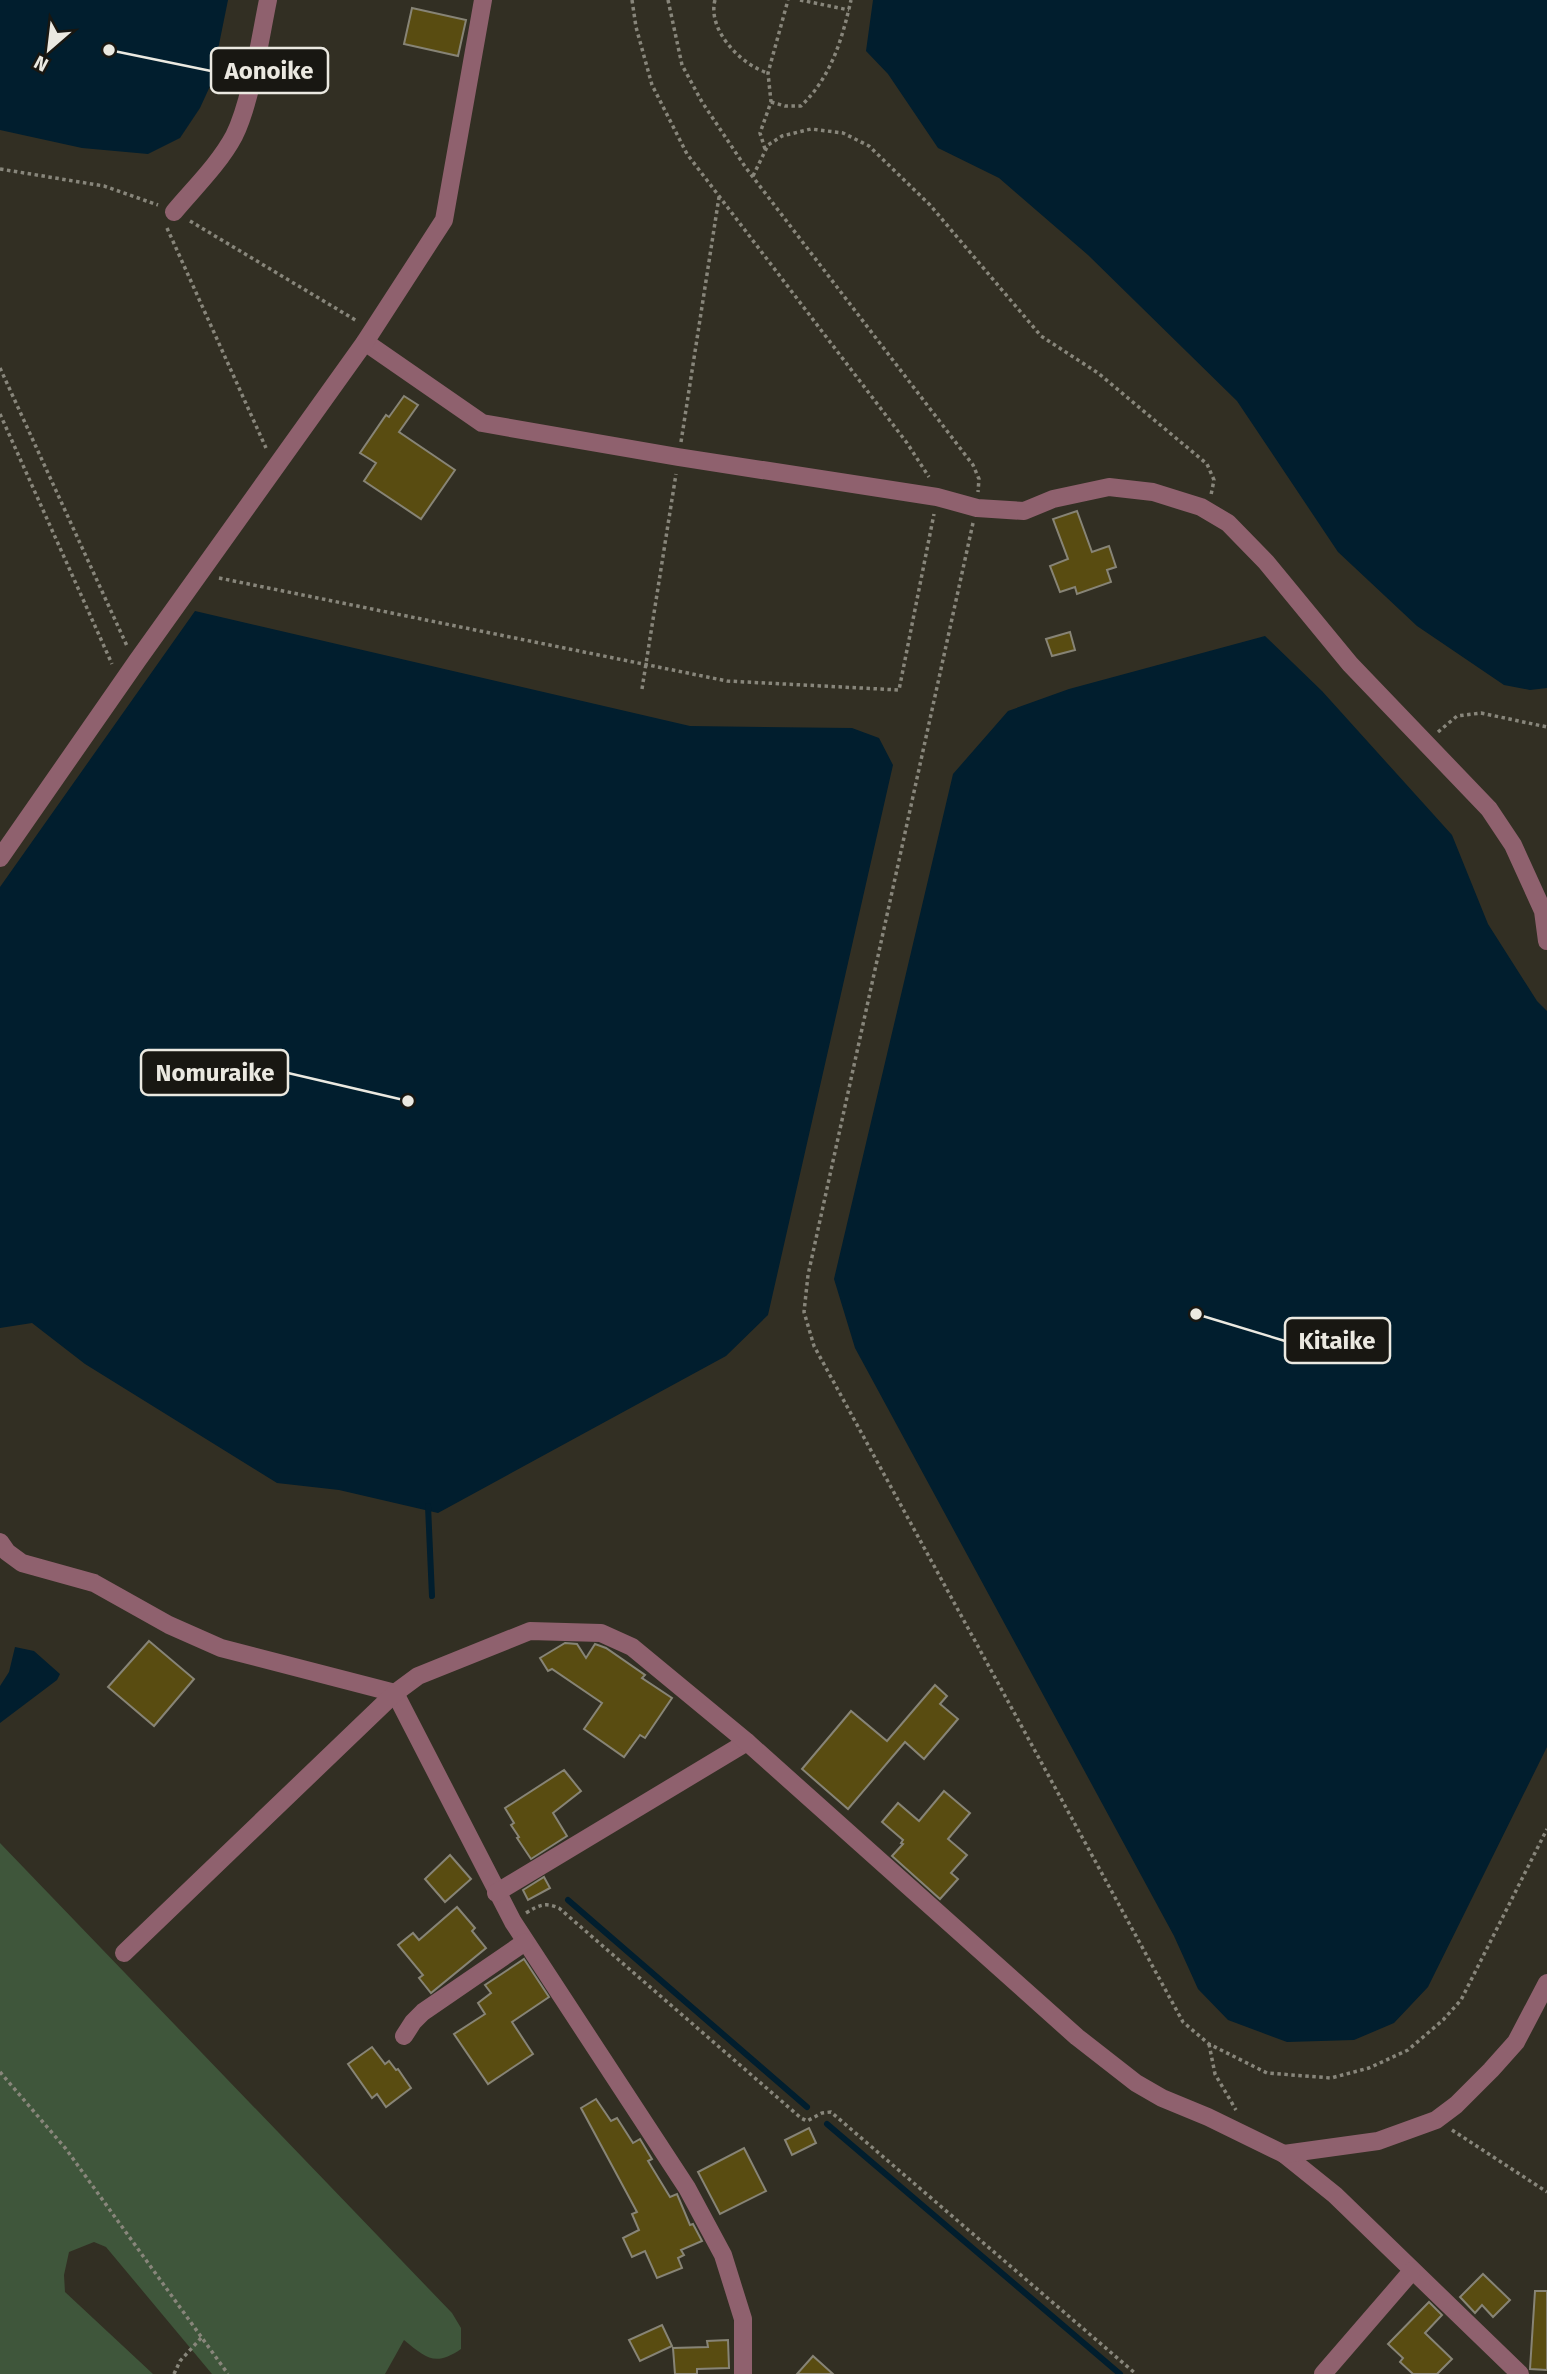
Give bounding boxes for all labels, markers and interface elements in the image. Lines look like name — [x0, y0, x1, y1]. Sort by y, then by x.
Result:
north arrow — [14, 14, 84, 84]
callout: Aonoike — [211, 48, 328, 93]
text: N — [30, 50, 52, 77]
text: Aonoike — [224, 57, 314, 85]
callout: Nomuraike — [141, 1050, 288, 1095]
text: Nomuraike — [156, 1059, 274, 1087]
callout: Kitaike — [1285, 1318, 1390, 1363]
text: Kitaike — [1298, 1327, 1376, 1355]

